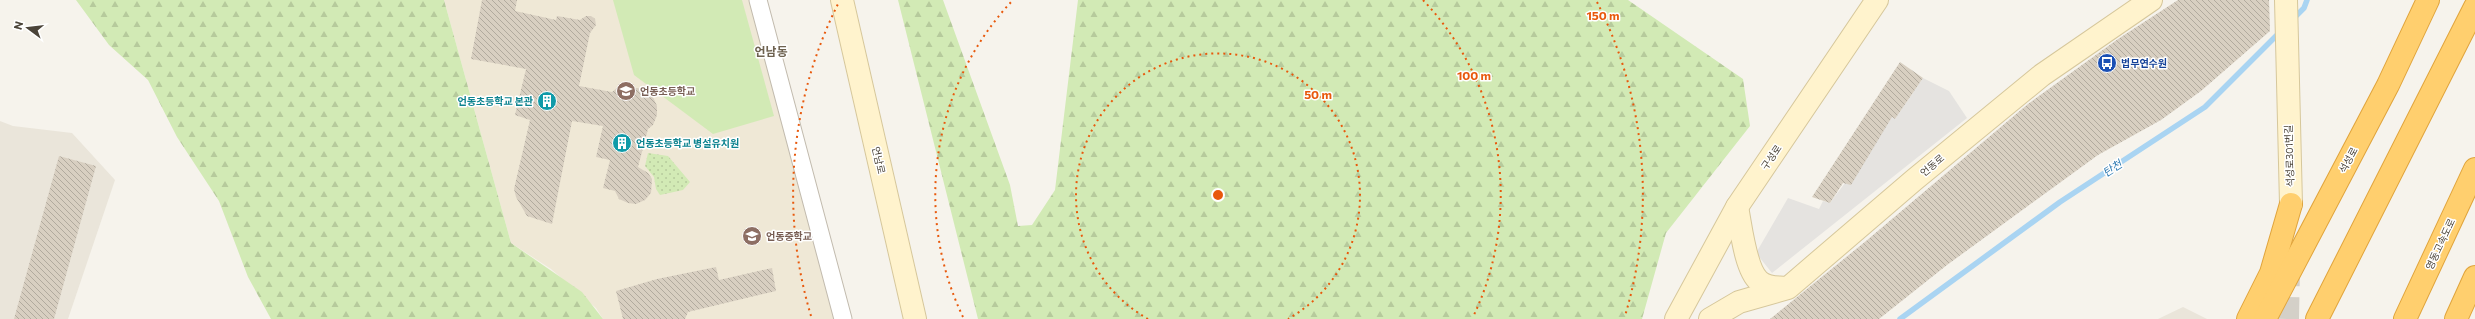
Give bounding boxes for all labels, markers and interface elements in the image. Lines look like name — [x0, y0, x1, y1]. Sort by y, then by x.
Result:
north arrow — [8, 8, 48, 48]
text: 150 m — [1586, 8, 1620, 22]
text: N — [11, 20, 25, 31]
district label: 언남동 — [754, 44, 788, 58]
bus stop icon: 법무연수원 — [2096, 52, 2118, 74]
place label: 법무연수원 — [2121, 57, 2167, 69]
text: 100 m — [1457, 68, 1491, 82]
school or university icon: 언동초등학교 — [615, 80, 637, 102]
place label: 언동초등학교 — [640, 85, 695, 97]
text: 50 m — [1304, 87, 1332, 101]
building icon: 언동초등학교 본관 — [536, 90, 558, 112]
place label: 언동초등학교 본관 — [457, 95, 533, 107]
street label: 석성로301번길 — [2282, 125, 2296, 187]
building icon: 언동초등학교 병설유치원 — [611, 132, 633, 154]
place label: 언동초등학교 병설유치원 — [636, 137, 739, 149]
street label: 구성로 — [1758, 142, 1784, 172]
street label: 언남로 — [870, 145, 888, 175]
street label: 석성로 — [2336, 145, 2360, 175]
street label: 언동로 — [1918, 152, 1946, 178]
water label: 탄천 — [2100, 156, 2126, 179]
centre of rings — [1211, 188, 1225, 202]
street label: 영동고속도로 — [2423, 216, 2457, 272]
school or university icon: 언동중학교 — [741, 225, 763, 247]
place label: 언동중학교 — [766, 230, 812, 242]

